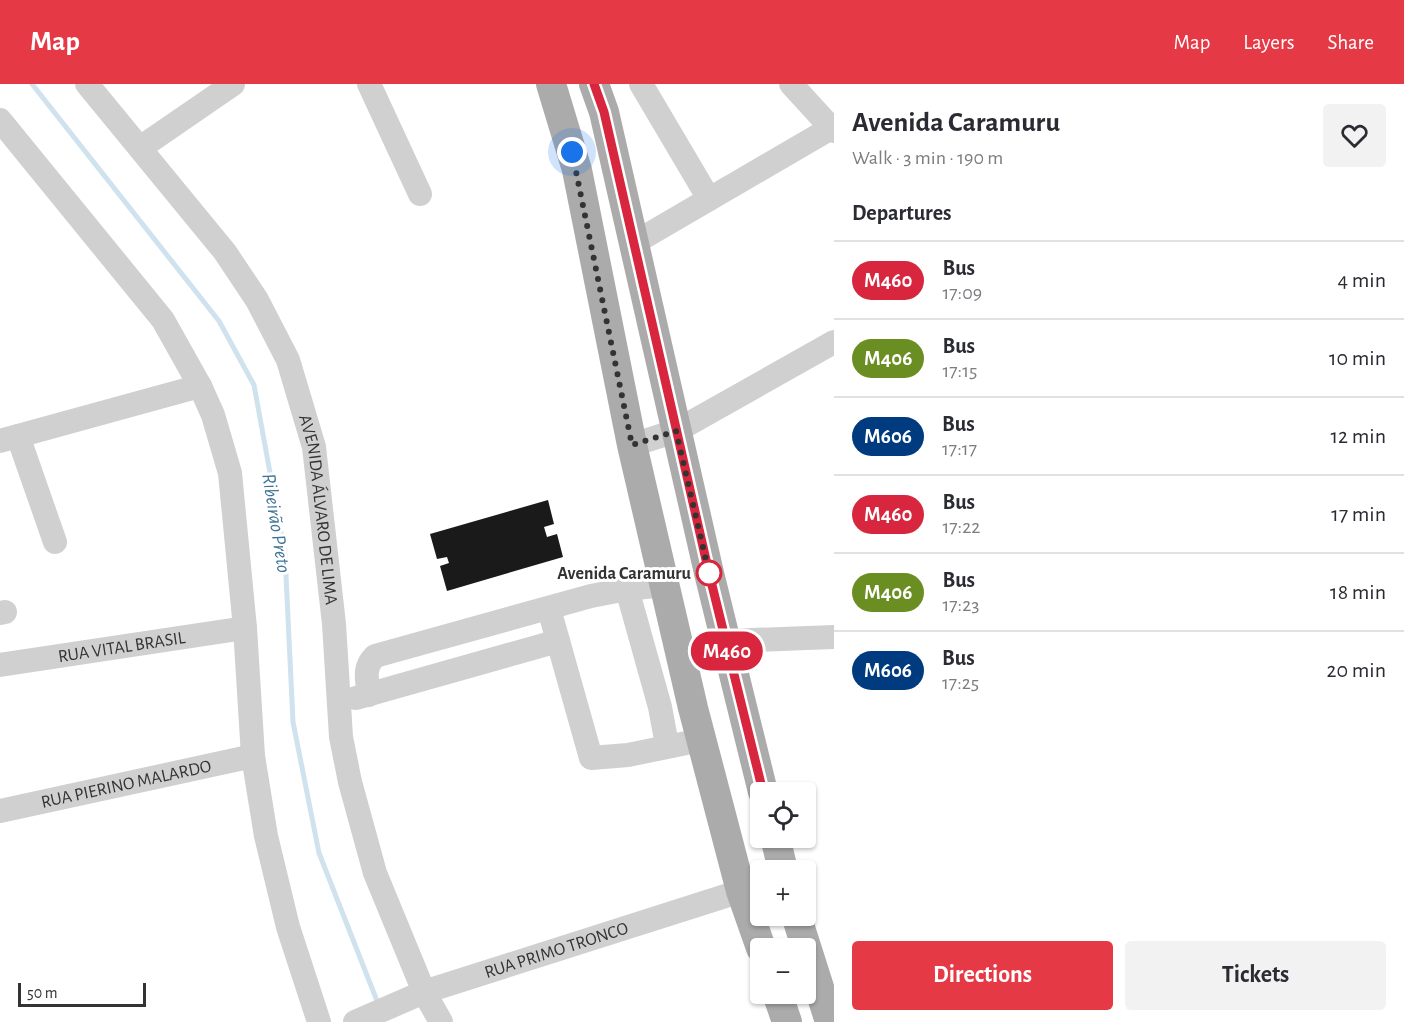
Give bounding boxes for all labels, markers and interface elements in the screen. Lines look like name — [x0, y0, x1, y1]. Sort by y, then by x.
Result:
text: Map — [30, 28, 80, 56]
text: Map — [1174, 32, 1210, 53]
text: Layers — [1243, 32, 1294, 53]
text: Share — [1327, 32, 1374, 53]
button: heart — [1323, 104, 1386, 167]
text: Avenida Caramuru — [852, 109, 1060, 137]
your location — [557, 137, 587, 167]
text: Walk · 3 min · 190 m — [852, 148, 1003, 168]
text: Departures — [852, 202, 952, 224]
text: Bus — [942, 257, 975, 279]
text: 4 min — [1338, 269, 1386, 291]
text: M460 — [864, 270, 912, 291]
text: 17:09 — [942, 283, 982, 303]
text: Bus — [942, 335, 975, 357]
text: 10 min — [1329, 347, 1386, 369]
text: M406 — [864, 348, 912, 369]
text: 17:15 — [942, 361, 977, 381]
street label: AVENIDA ÁLVARO DE LIMA — [295, 412, 340, 606]
text: Bus — [942, 413, 975, 435]
text: 12 min — [1331, 425, 1386, 447]
text: M606 — [864, 426, 912, 447]
text: 17:17 — [942, 439, 977, 459]
water label: Ribeirão Preto — [258, 472, 294, 574]
text: Bus — [942, 491, 975, 513]
text: 17 min — [1331, 503, 1386, 525]
text: M460 — [864, 504, 912, 525]
text: 17:22 — [942, 517, 980, 537]
marker: Avenida Caramuru — [696, 560, 722, 586]
place label: Avenida Caramuru — [557, 565, 692, 583]
text: Bus — [942, 569, 975, 591]
text: 18 min — [1330, 581, 1386, 603]
text: M406 — [864, 582, 912, 603]
text: 17:23 — [942, 595, 980, 615]
street label: RUA VITAL BRASIL — [57, 629, 187, 666]
line badge: M460 — [685, 632, 769, 670]
text: M460 — [703, 641, 751, 662]
text: Bus — [942, 647, 975, 669]
text: 20 min — [1326, 659, 1386, 681]
text: M606 — [864, 660, 912, 681]
text: 17:25 — [942, 673, 979, 693]
street label: RUA PIERINO MALARDO — [39, 757, 213, 812]
map controls — [750, 782, 816, 1004]
button: locate — [750, 782, 816, 848]
button: + — [750, 860, 816, 926]
street label: RUA PRIMO TRONCO — [482, 920, 631, 982]
button: − — [750, 938, 816, 1004]
button: Directions — [852, 941, 1113, 1010]
button: Tickets — [1125, 941, 1386, 1010]
scale bar — [18, 980, 146, 1008]
text: 50 m — [27, 985, 58, 1001]

